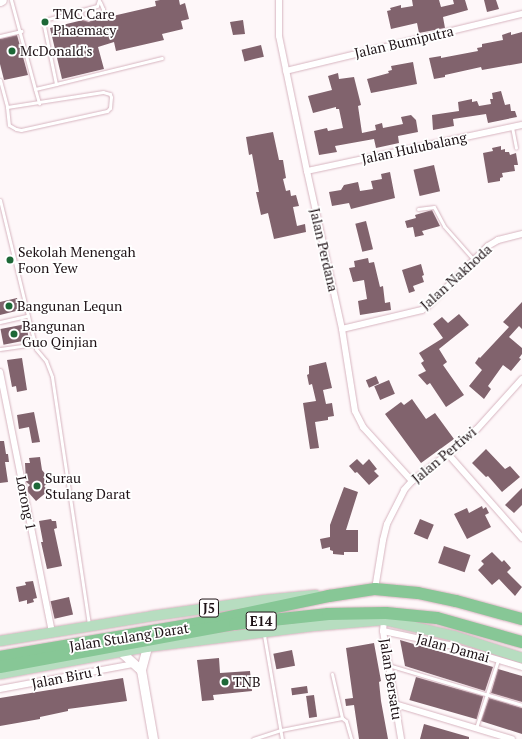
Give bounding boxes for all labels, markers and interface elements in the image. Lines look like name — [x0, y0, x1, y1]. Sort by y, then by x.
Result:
place label: TMC Care Phaemacy — [53, 6, 116, 38]
marker: TMC Care Phaemacy — [40, 17, 50, 27]
street label: Jalan Bumiputra — [353, 22, 455, 62]
place label: McDonald's — [20, 43, 92, 59]
marker: McDonald's — [7, 46, 17, 56]
street label: Jalan Hulubalang — [360, 129, 468, 167]
street label: Jalan Perdana — [306, 206, 342, 294]
street label: Jalan Nakhoda — [417, 241, 495, 313]
place label: Sekolah Menengah Foon Yew — [18, 244, 136, 276]
marker: Sekolah Menengah Foon Yew — [5, 255, 15, 265]
place label: Bangunan Lequn — [17, 298, 122, 314]
marker: Bangunan Lequn — [4, 301, 14, 311]
place label: Bangunan Guo Qinjian — [22, 318, 97, 350]
marker: Bangunan Guo Qinjian — [9, 329, 19, 339]
street label: Jalan Pertiwi — [408, 423, 480, 487]
place label: Surau Stulang Darat — [45, 470, 131, 502]
street label: Lorong 1 — [12, 474, 40, 532]
marker: Surau Stulang Darat — [32, 481, 42, 491]
road number: J5 — [198, 597, 220, 619]
road number: E14 — [245, 610, 277, 632]
street label: Jalan Stulang Darat — [68, 619, 190, 655]
street label: Jalan Damai — [415, 630, 491, 666]
street label: Jalan Bersatu — [376, 637, 406, 721]
street label: Jalan Biru 1 — [30, 662, 104, 692]
place label: TNB — [233, 674, 261, 690]
marker: TNB — [220, 677, 230, 687]

